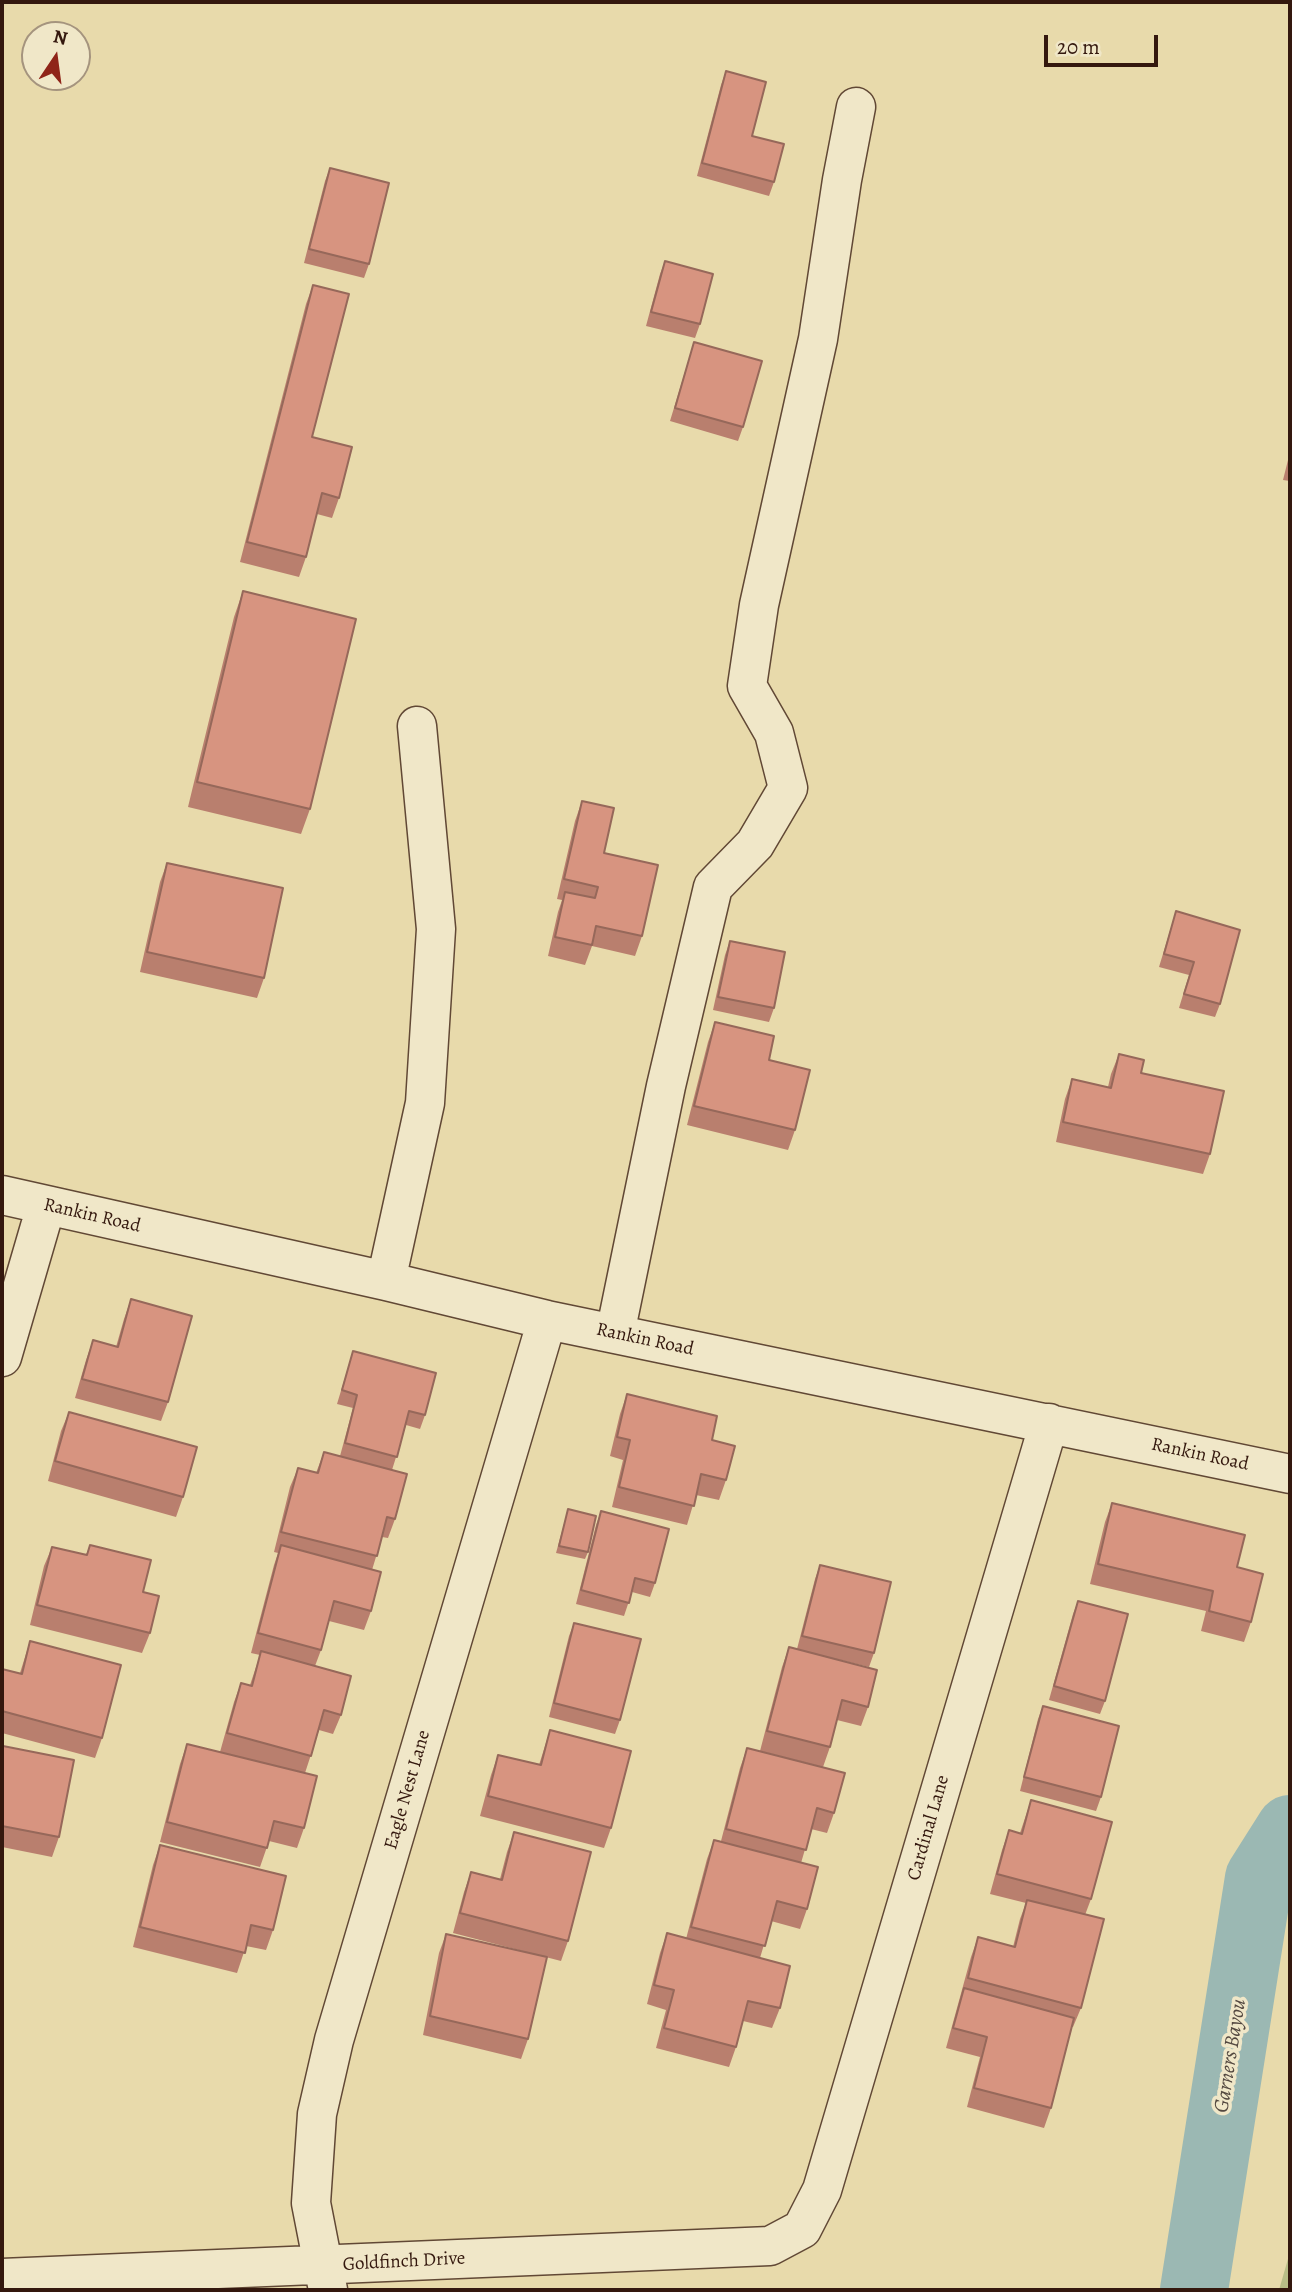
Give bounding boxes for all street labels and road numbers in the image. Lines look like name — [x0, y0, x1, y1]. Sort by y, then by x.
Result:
street label: Rankin Road — [41, 1194, 143, 1238]
street label: Rankin Road — [594, 1319, 696, 1361]
street label: Rankin Road — [1149, 1434, 1251, 1476]
street label: Eagle Nest Lane — [380, 1728, 436, 1852]
street label: Cardinal Lane — [903, 1773, 955, 1883]
street label: Goldfinch Drive — [342, 2247, 466, 2277]

